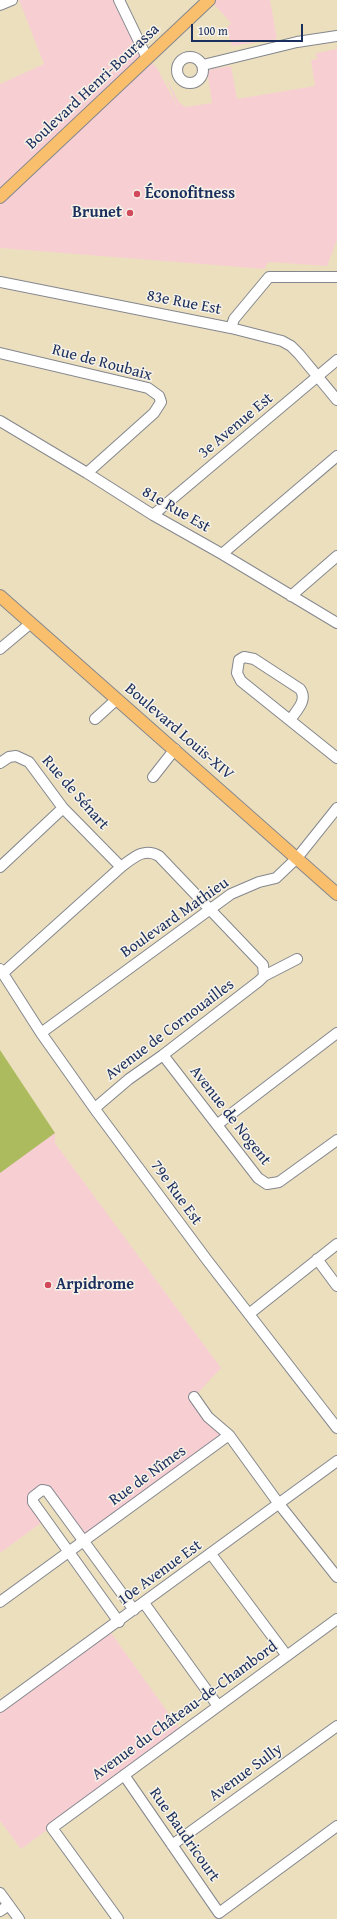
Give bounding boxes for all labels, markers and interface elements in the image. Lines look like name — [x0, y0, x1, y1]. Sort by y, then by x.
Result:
scale bar — [193, 16, 305, 42]
street label: Boulevard Henri-Bourassa — [22, 20, 164, 154]
text: 100 m — [198, 22, 228, 39]
place label: Éconofitness — [145, 184, 235, 204]
marker: Éconofitness — [132, 189, 142, 199]
place label: Brunet — [72, 203, 122, 223]
marker: Brunet — [125, 208, 135, 218]
street label: 83e Rue Est — [145, 286, 223, 320]
street label: Rue de Roubaix — [50, 340, 154, 386]
street label: 3e Avenue Est — [195, 389, 277, 463]
street label: 81e Rue Est — [139, 483, 213, 537]
street label: Boulevard Louis-XIV — [121, 680, 237, 784]
street label: Rue de Sénart — [37, 752, 113, 834]
street label: Boulevard Mathieu — [117, 874, 233, 962]
street label: Avenue de Cornouailles — [102, 975, 238, 1085]
street label: Avenue de Nogent — [185, 1062, 275, 1170]
street label: 79e Rue Est — [146, 1157, 206, 1229]
place label: Arpidrome — [56, 1275, 134, 1295]
marker: Arpidrome — [43, 1280, 53, 1290]
street label: Rue de Nîmes — [106, 1442, 190, 1510]
street label: 10e Avenue Est — [114, 1536, 206, 1610]
street label: Avenue du Château-de-Chambord — [88, 1637, 282, 1785]
street label: Avenue Sully — [206, 1740, 286, 1806]
street label: Rue Baudricourt — [145, 1784, 223, 1886]

